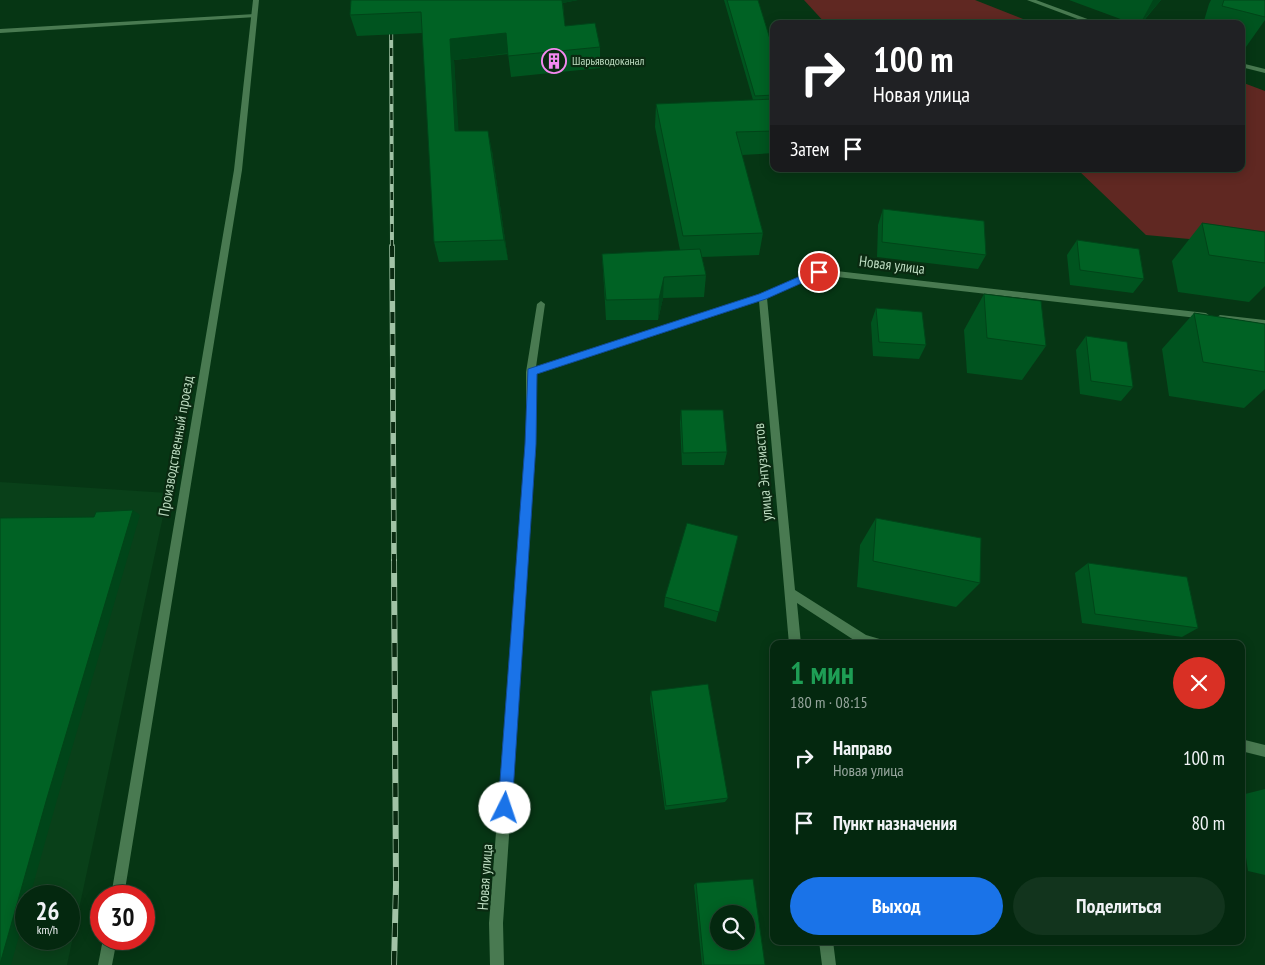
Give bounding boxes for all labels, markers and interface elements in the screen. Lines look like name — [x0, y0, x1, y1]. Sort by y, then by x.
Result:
text: 100 m — [873, 36, 954, 82]
icon: right — [790, 40, 855, 105]
building icon: Шарьяводоканал — [541, 48, 567, 74]
place label: Шарьяводоканал — [572, 53, 645, 68]
text: Новая улица — [873, 80, 970, 108]
icon: arrive — [839, 135, 867, 163]
text: Затем — [790, 137, 829, 161]
pin — [798, 251, 840, 293]
street label: Новая улица — [858, 251, 926, 278]
icon: arrive — [805, 258, 833, 286]
street label: Производственный проезд — [154, 374, 197, 518]
street label: улица Энтузиастов — [749, 422, 776, 522]
text: 1 мин — [790, 653, 854, 692]
button: close — [1173, 657, 1225, 709]
text: 180 m · 08:15 — [790, 692, 868, 712]
text: Направо — [833, 736, 892, 760]
icon: right — [790, 744, 818, 772]
text: 100 m — [1183, 746, 1225, 770]
text: Новая улица — [833, 760, 904, 780]
position arrow — [478, 781, 530, 833]
icon: arrive — [790, 809, 818, 837]
text: Пункт назначения — [833, 811, 957, 835]
text: 80 m — [1192, 811, 1225, 835]
street label: Новая улица — [473, 843, 496, 911]
button: Выход — [790, 877, 1003, 935]
button: Поделиться — [1013, 877, 1225, 935]
speed limit sign: 30 — [90, 885, 155, 950]
text: 26 — [36, 895, 59, 927]
map controls — [710, 905, 755, 950]
button: search — [710, 905, 755, 950]
text: km/h — [37, 922, 58, 937]

